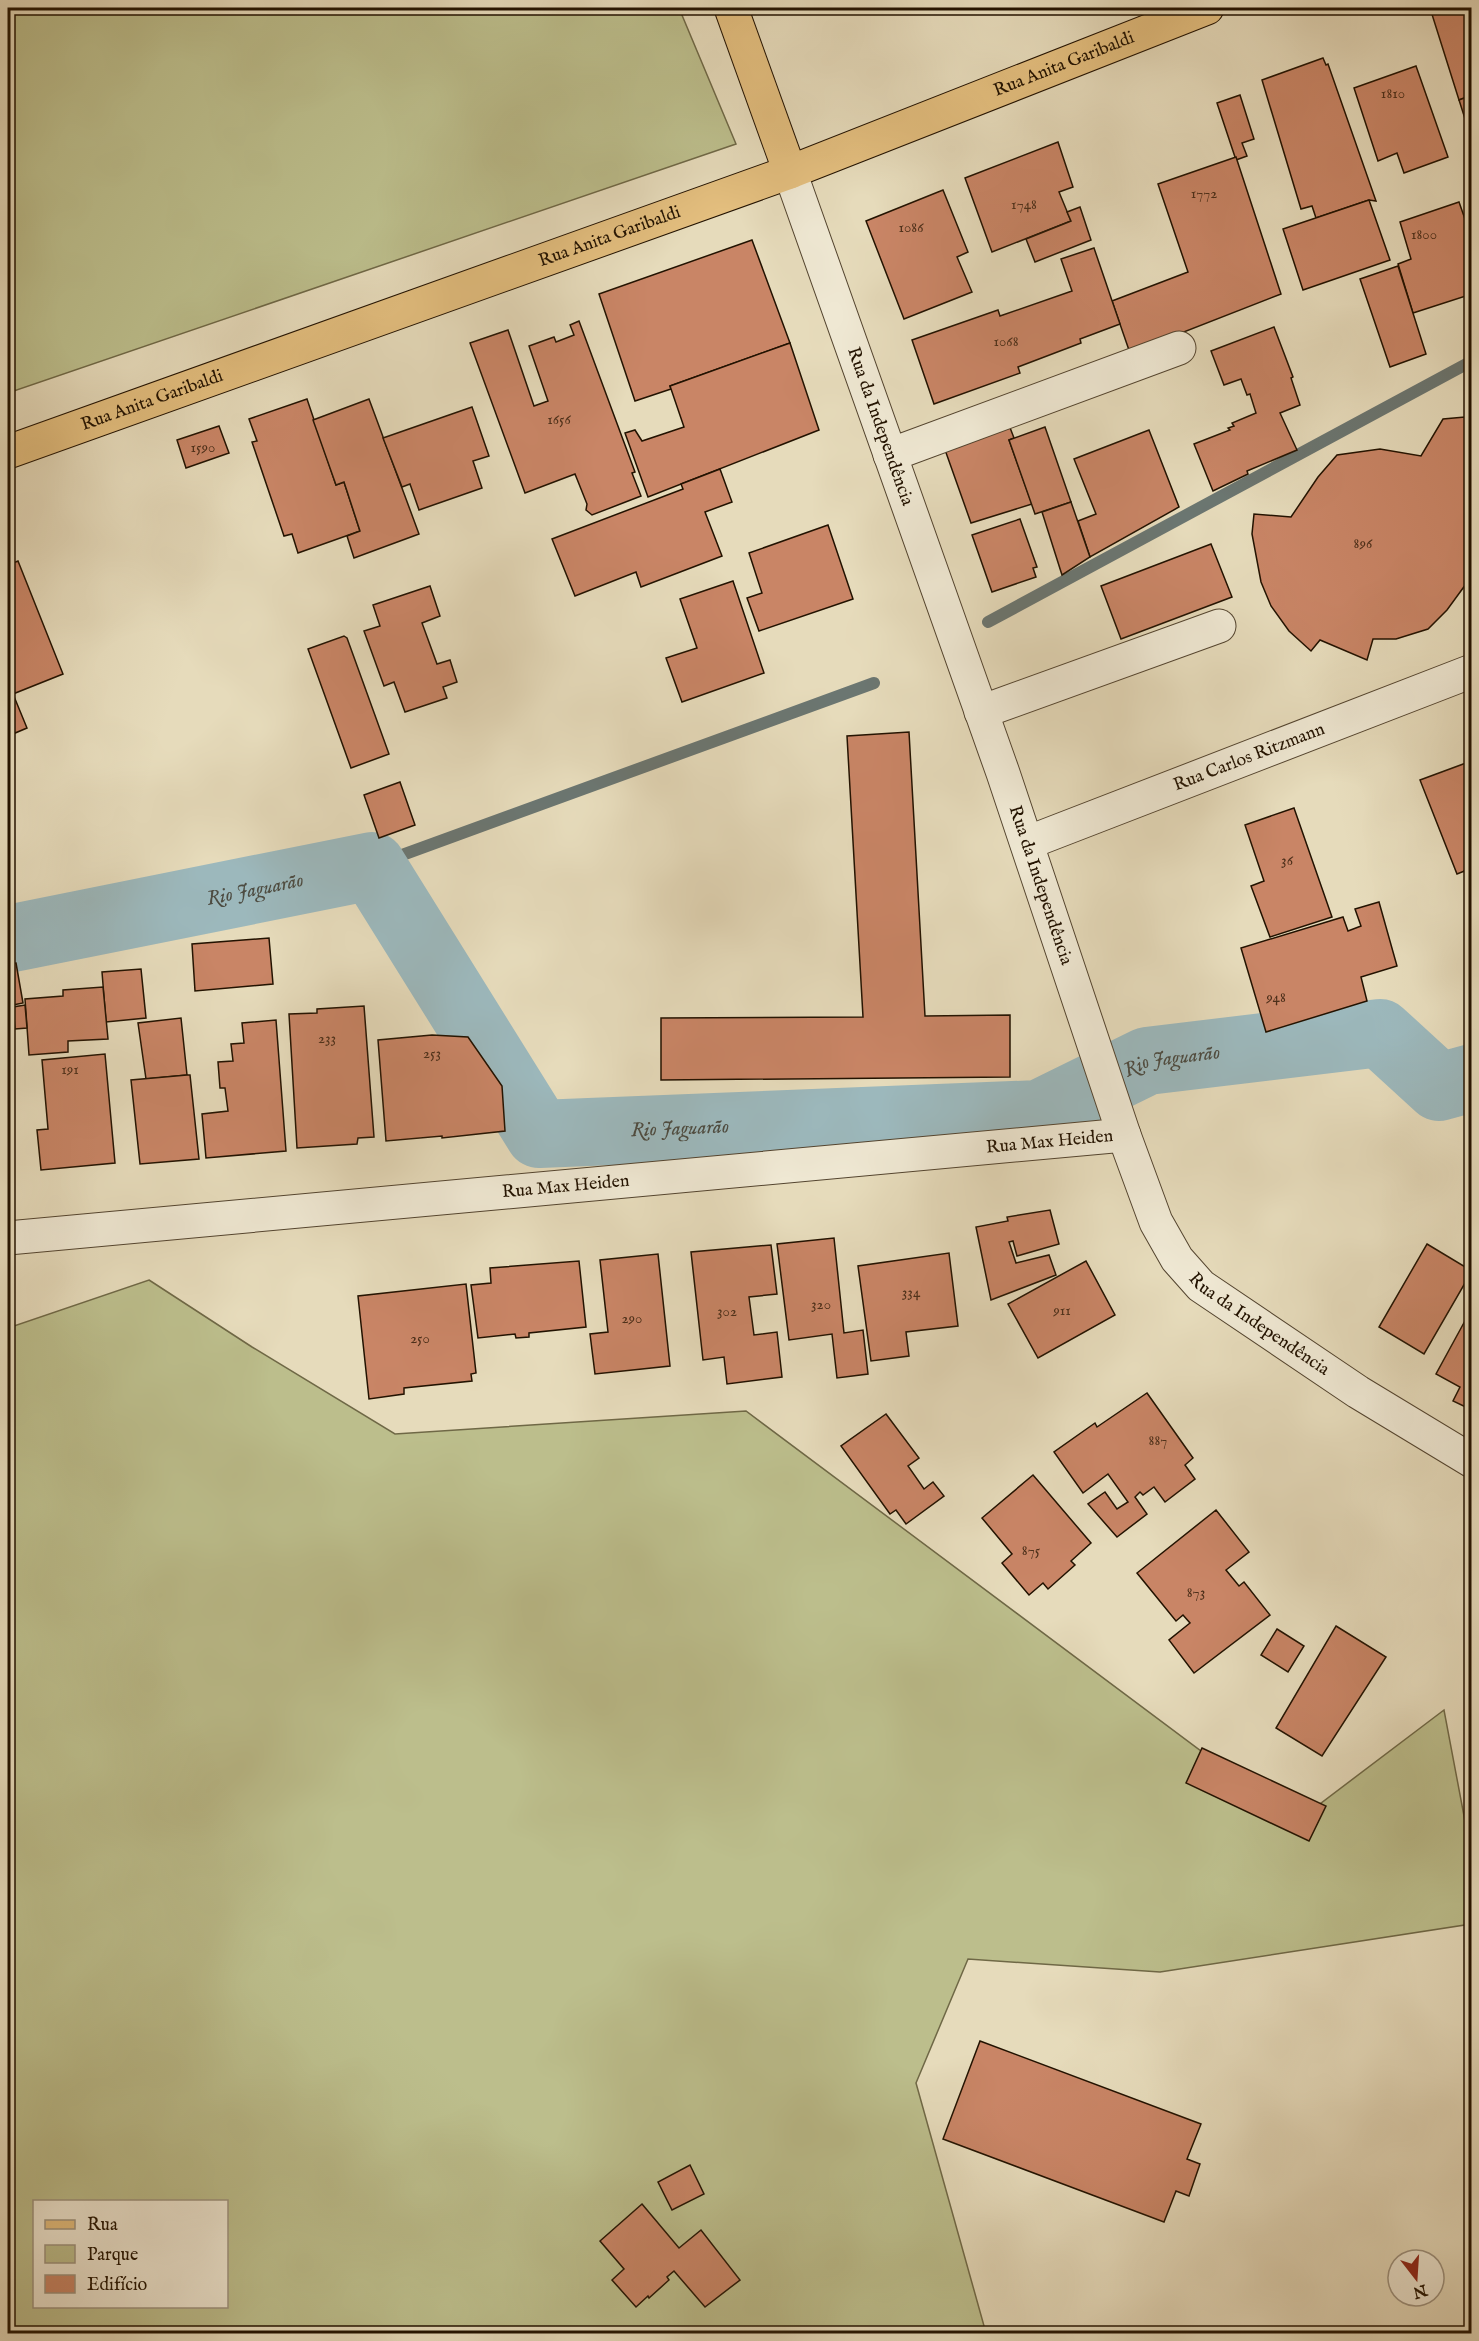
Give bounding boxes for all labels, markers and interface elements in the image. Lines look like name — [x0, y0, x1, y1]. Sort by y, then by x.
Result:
street label: Rua Anita Garibaldi — [990, 26, 1138, 102]
house number: 1810 — [1381, 84, 1405, 103]
house number: 1772 — [1191, 184, 1217, 203]
house number: 1748 — [1011, 195, 1037, 214]
street label: Rua Anita Garibaldi — [535, 201, 684, 273]
house number: 1086 — [898, 218, 924, 237]
house number: 1800 — [1411, 225, 1437, 244]
house number: 1068 — [993, 332, 1019, 351]
street label: Rua da Independência — [842, 344, 919, 509]
street label: Rua Anita Garibaldi — [78, 364, 226, 436]
house number: 1656 — [547, 410, 571, 429]
house number: 1590 — [191, 438, 215, 457]
house number: 896 — [1354, 534, 1373, 553]
street label: Rua Carlos Ritzmann — [1170, 717, 1328, 797]
street label: Rua da Independência — [1003, 803, 1078, 968]
house number: 36 — [1281, 851, 1294, 870]
water label: Rio Jaguarão — [204, 868, 306, 911]
house number: 948 — [1265, 988, 1286, 1007]
house number: 233 — [318, 1029, 336, 1048]
water label: Rio Jaguarão — [1119, 1040, 1221, 1083]
house number: 253 — [423, 1044, 441, 1063]
house number: 191 — [61, 1060, 79, 1079]
water label: Rio Jaguarão — [630, 1114, 730, 1143]
street label: Rua Max Heiden — [985, 1125, 1115, 1159]
street label: Rua Max Heiden — [501, 1169, 631, 1204]
street label: Rua da Independência — [1183, 1268, 1334, 1381]
house number: 334 — [902, 1283, 921, 1302]
house number: 320 — [811, 1295, 831, 1314]
house number: 911 — [1052, 1301, 1071, 1320]
house number: 302 — [717, 1302, 737, 1321]
house number: 290 — [622, 1309, 642, 1328]
house number: 250 — [410, 1329, 430, 1348]
house number: 887 — [1149, 1431, 1167, 1450]
house number: 875 — [1022, 1541, 1041, 1560]
house number: 873 — [1187, 1583, 1205, 1602]
legend — [33, 2200, 228, 2308]
text: Rua — [87, 2214, 118, 2237]
text: Parque — [87, 2244, 138, 2267]
north arrow — [1386, 2248, 1446, 2308]
text: Edifício — [87, 2274, 148, 2297]
text: N — [1410, 2279, 1430, 2302]

